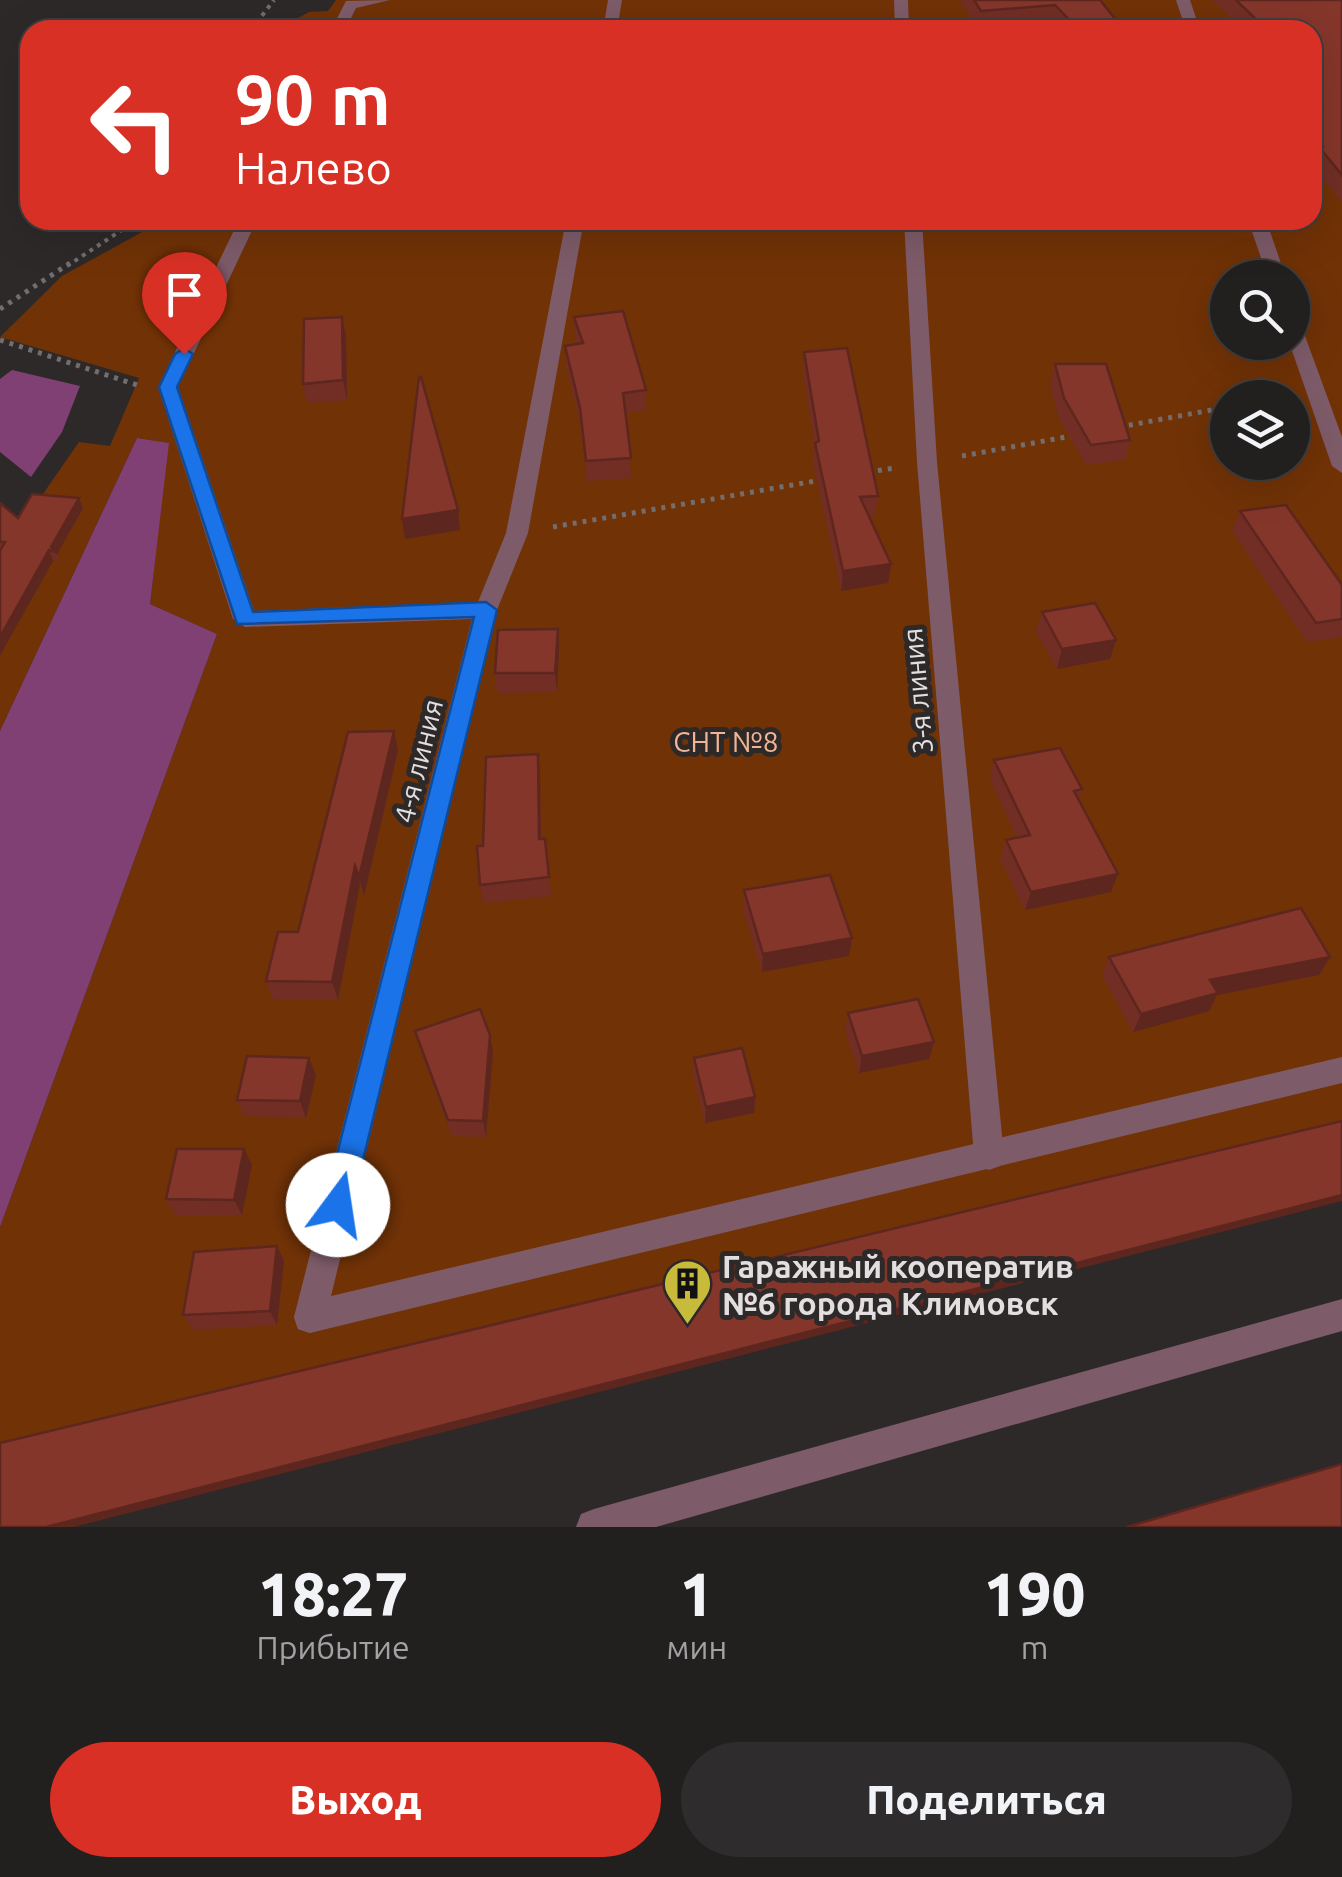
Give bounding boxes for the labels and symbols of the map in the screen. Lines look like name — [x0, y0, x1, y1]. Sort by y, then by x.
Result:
pin — [142, 252, 227, 355]
street label: 3-я линия — [896, 627, 938, 755]
street label: 4-я линия — [388, 696, 448, 826]
park label: СНТ №8 — [673, 726, 779, 757]
position arrow — [286, 1153, 390, 1257]
place label: Гаражный кооператив №6 города Климовск — [722, 1248, 1074, 1321]
building icon: Гаражный кооператив №6 города Климовск — [661, 1258, 713, 1326]

